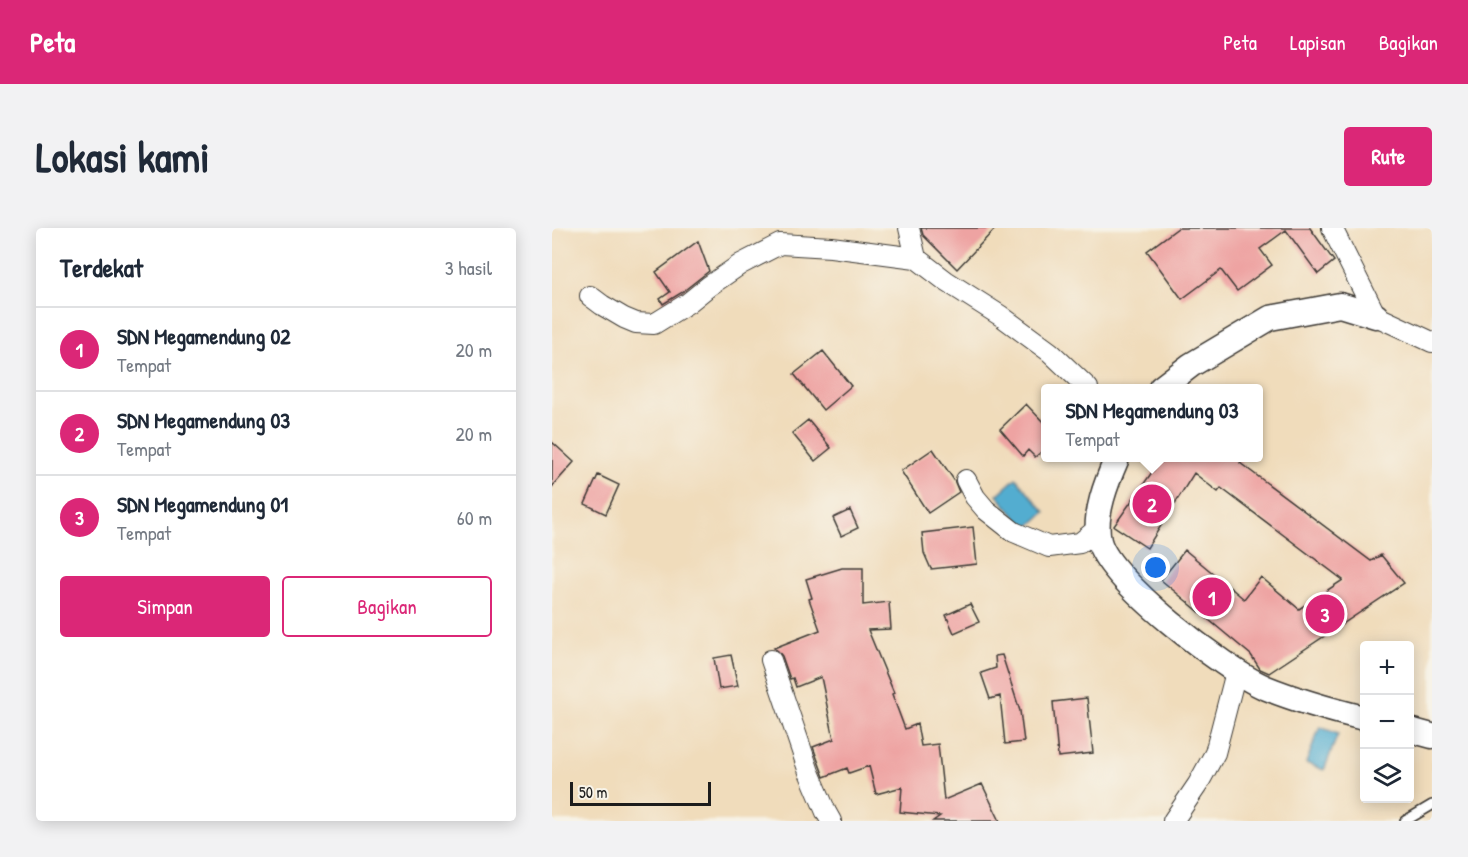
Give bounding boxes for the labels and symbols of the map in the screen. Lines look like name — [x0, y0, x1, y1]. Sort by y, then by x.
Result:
pin: 2 — [1132, 482, 1172, 526]
your location — [1141, 553, 1170, 582]
pin: 1 — [1192, 574, 1232, 620]
pin: 3 — [1306, 592, 1344, 636]
scale bar — [570, 779, 711, 806]

